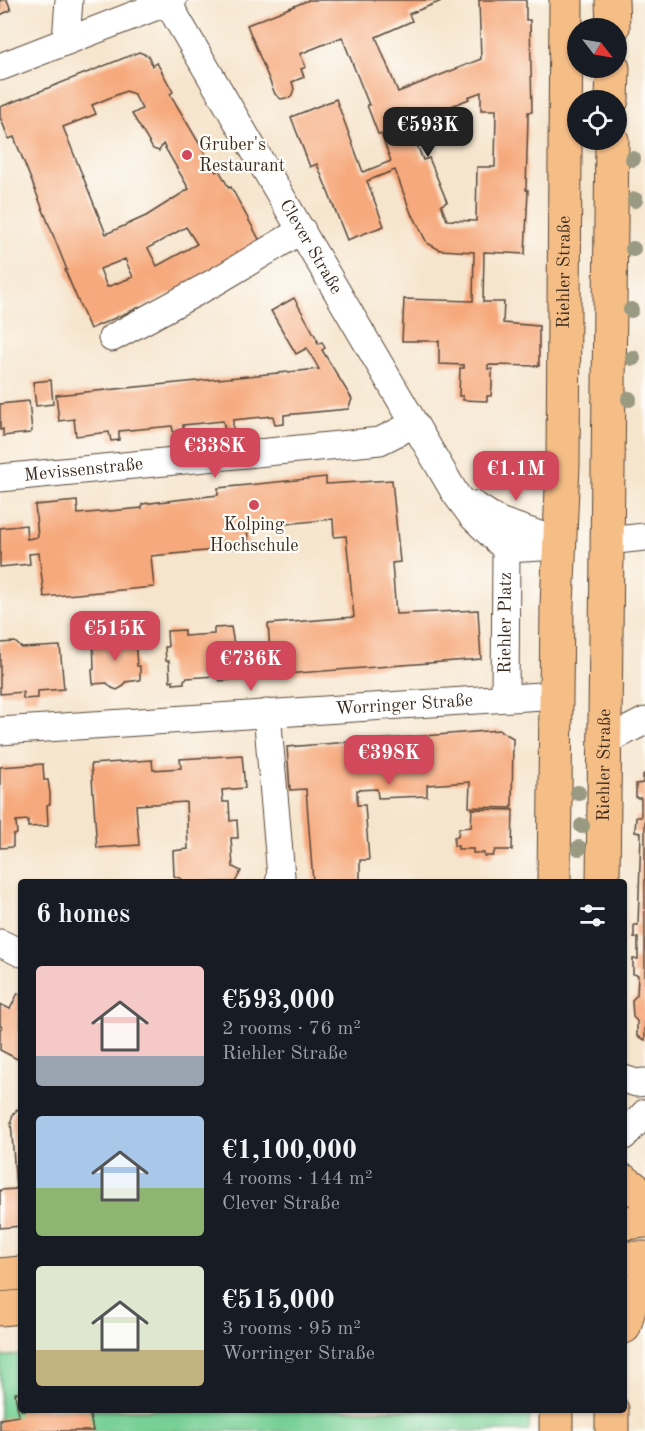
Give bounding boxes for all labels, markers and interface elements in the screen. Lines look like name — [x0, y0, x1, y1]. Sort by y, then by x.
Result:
north arrow — [567, 18, 627, 78]
map controls — [567, 18, 627, 150]
button: locate — [567, 90, 627, 150]
pin: €593K — [386, 107, 470, 158]
text: €593K — [397, 116, 459, 136]
place label: Gruber's Restaurant — [199, 136, 285, 175]
marker: Gruber's Restaurant — [180, 148, 194, 162]
street label: Clever Straße — [276, 196, 345, 297]
street label: Riehler Straße — [555, 216, 574, 329]
pin: €338K — [173, 428, 257, 479]
text: €338K — [184, 437, 246, 457]
pin: €1.1M — [474, 451, 558, 502]
street label: Mevissenstraße — [23, 455, 144, 485]
text: €1.1M — [487, 460, 545, 480]
marker: Kolping Hochschule — [247, 498, 261, 512]
place label: Kolping Hochschule — [210, 516, 298, 555]
street label: Riehler Platz — [496, 572, 515, 674]
pin: €515K — [73, 611, 157, 662]
text: €515K — [84, 620, 146, 640]
pin: €736K — [209, 641, 293, 692]
text: €736K — [220, 650, 282, 670]
street label: Worringer Straße — [335, 691, 474, 718]
street label: Riehler Straße — [595, 708, 614, 822]
pin: €398K — [347, 735, 431, 786]
text: €398K — [358, 744, 420, 764]
icon: filters — [576, 899, 609, 932]
text: 6 homes — [36, 902, 130, 928]
text: €593,000 — [222, 988, 335, 1014]
icon: home — [84, 990, 156, 1062]
text: 2 rooms · 76 m² — [222, 1019, 361, 1039]
text: Riehler Straße — [222, 1044, 347, 1064]
text: €1,100,000 — [222, 1138, 357, 1164]
icon: home — [84, 1140, 156, 1212]
text: 4 rooms · 144 m² — [222, 1169, 372, 1189]
text: Clever Straße — [222, 1194, 340, 1214]
text: €515,000 — [222, 1288, 335, 1314]
icon: home — [84, 1290, 156, 1362]
text: 3 rooms · 95 m² — [222, 1319, 361, 1339]
text: Worringer Straße — [222, 1344, 375, 1364]

